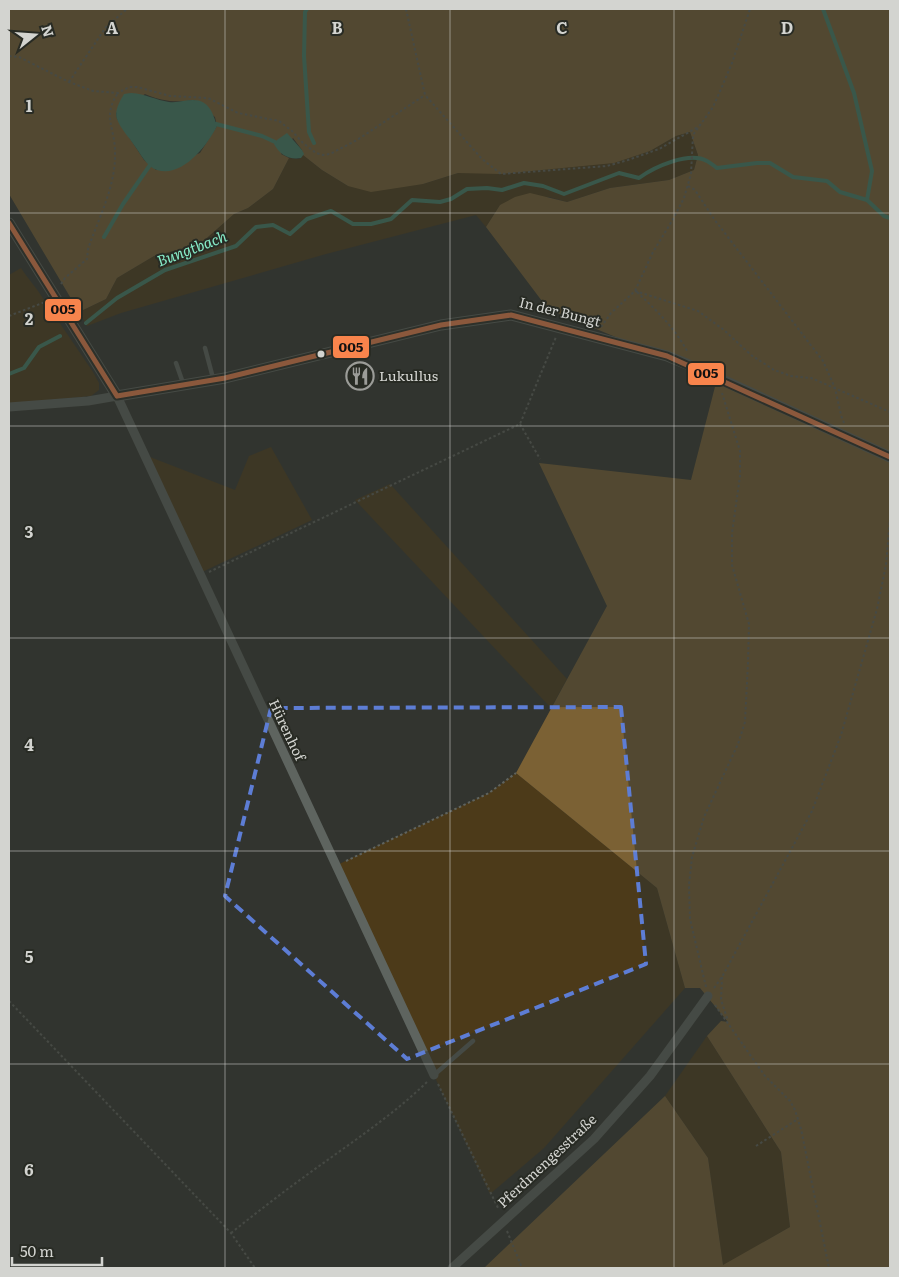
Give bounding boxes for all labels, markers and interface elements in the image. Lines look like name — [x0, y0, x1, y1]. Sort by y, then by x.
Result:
north arrow — [10, 10, 60, 60]
text: A — [106, 15, 118, 39]
text: B — [331, 15, 343, 39]
text: C — [556, 15, 568, 39]
text: D — [781, 15, 793, 39]
text: N — [37, 22, 60, 40]
text: 1 — [26, 93, 33, 117]
water label: Bungtbach — [153, 224, 230, 271]
street label: In der Bungt — [517, 291, 604, 331]
line badge: 005 — [44, 298, 82, 322]
text: 005 — [51, 298, 76, 318]
text: 2 — [25, 306, 34, 330]
line badge: 005 — [332, 335, 370, 359]
text: 005 — [339, 336, 364, 356]
unlabelled marker — [316, 349, 326, 359]
restaurant icon: Lukullus — [345, 361, 375, 391]
line badge: 005 — [687, 362, 725, 386]
text: 005 — [694, 362, 719, 382]
place label: Lukullus — [379, 365, 438, 385]
text: 3 — [25, 519, 34, 543]
street label: Hürenhof — [265, 695, 312, 765]
text: 4 — [24, 732, 34, 756]
text: 5 — [25, 944, 34, 968]
street label: Pferdmengesstraße — [492, 1109, 600, 1212]
text: 6 — [24, 1157, 34, 1181]
scale bar — [12, 1234, 102, 1266]
text: 50 m — [20, 1239, 54, 1262]

